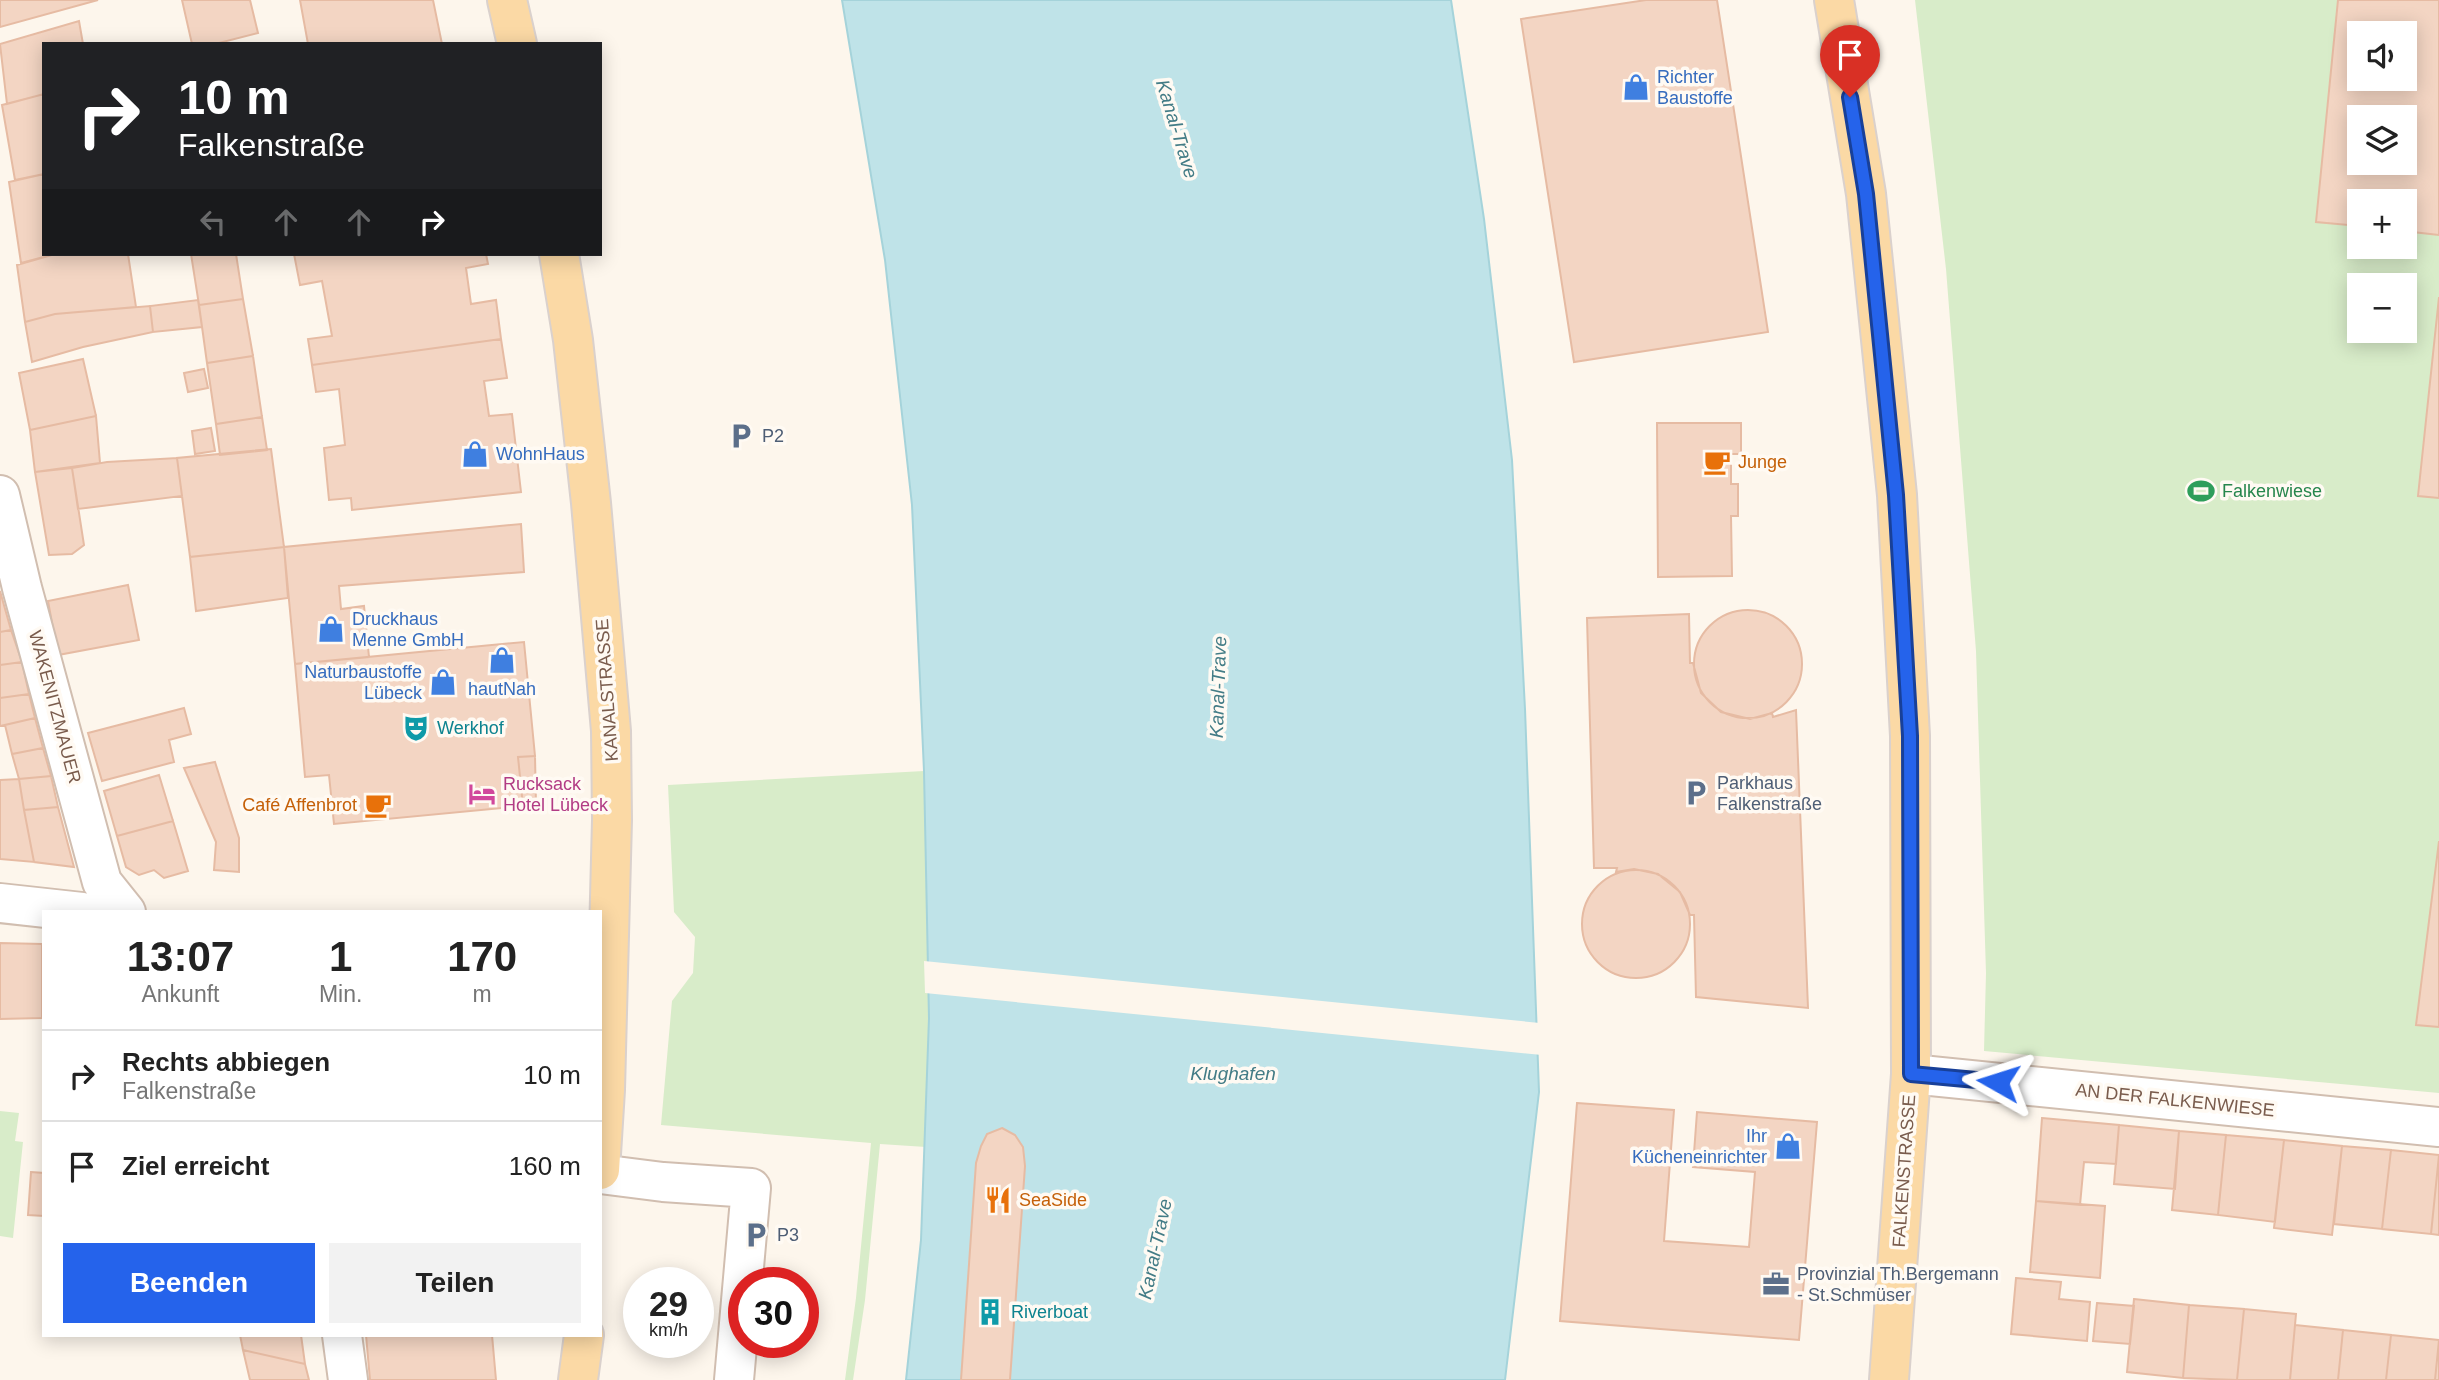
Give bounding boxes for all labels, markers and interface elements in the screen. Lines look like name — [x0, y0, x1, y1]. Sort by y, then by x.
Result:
map controls — [2347, 21, 2417, 343]
button: sound — [2347, 21, 2417, 91]
pin — [1820, 25, 1880, 97]
icon: arrive — [1831, 36, 1869, 74]
place label: Richter Baustoffe — [1657, 67, 1733, 108]
icon: right — [63, 70, 154, 161]
text: 10 m — [178, 70, 290, 124]
shop icon: Richter Baustoffe — [1621, 72, 1651, 102]
water label: Kanal-Trave — [1152, 77, 1202, 181]
button: layers — [2347, 105, 2417, 175]
text: Falkenstraße — [178, 127, 365, 163]
button: + — [2347, 189, 2417, 259]
icon: left — [194, 203, 232, 241]
icon: ahead — [267, 203, 305, 241]
icon: ahead — [340, 203, 378, 241]
icon: right — [413, 203, 451, 241]
button: − — [2347, 273, 2417, 343]
parking icon: P2 — [726, 421, 756, 451]
place label: P2 — [762, 426, 784, 446]
shop icon: WohnHaus — [460, 439, 490, 469]
place label: WohnHaus — [496, 444, 585, 464]
cafe icon: Junge — [1702, 447, 1732, 477]
place label: Junge — [1738, 452, 1787, 472]
sports icon: Falkenwiese — [2186, 476, 2216, 506]
place label: Falkenwiese — [2222, 481, 2322, 501]
place label: Druckhaus Menne GmbH — [352, 609, 464, 650]
shop icon: Druckhaus Menne GmbH — [316, 614, 346, 644]
street label: KANALSTRASSE — [592, 618, 622, 762]
street label: WAKENITZMAUER — [25, 628, 85, 786]
water label: Kanal-Trave — [1206, 636, 1230, 738]
shop icon: hautNah — [487, 645, 517, 675]
place label: Naturbaustoffe Lübeck — [304, 662, 423, 703]
shop icon: Naturbaustoffe Lübeck — [428, 667, 458, 697]
place label: hautNah — [468, 679, 536, 699]
theatre icon: Werkhof — [401, 713, 431, 743]
place label: Werkhof — [437, 718, 505, 738]
place label: Parkhaus Falkenstraße — [1717, 773, 1822, 814]
place label: Rucksack Hotel Lübeck — [503, 774, 609, 815]
parking icon: Parkhaus Falkenstraße — [1681, 778, 1711, 808]
hotel icon: Rucksack Hotel Lübeck — [467, 779, 497, 809]
cafe icon: Café Affenbrot — [363, 790, 393, 820]
place label: Café Affenbrot — [242, 795, 357, 815]
text: 13:07 — [127, 933, 234, 980]
text: 1 — [329, 933, 352, 980]
text: 170 — [447, 933, 517, 980]
text: Ankunft — [141, 981, 219, 1007]
text: Min. — [319, 981, 362, 1007]
text: m — [473, 981, 492, 1007]
position arrow — [1961, 1045, 2035, 1119]
text: Rechts abbiegen — [122, 1047, 330, 1077]
icon: right — [63, 1057, 101, 1095]
text: 10 m — [523, 1060, 581, 1090]
water label: Klughafen — [1190, 1063, 1276, 1084]
text: Falkenstraße — [122, 1078, 256, 1104]
street label: AN DER FALKENWIESE — [2074, 1080, 2276, 1120]
street label: FALKENSTRASSE — [1889, 1094, 1919, 1248]
place label: Ihr Kücheneinrichter — [1632, 1126, 1767, 1167]
shop icon: Ihr Kücheneinrichter — [1773, 1131, 1803, 1161]
icon: arrive — [63, 1148, 101, 1186]
text: Ziel erreicht — [122, 1151, 269, 1181]
text: 160 m — [509, 1151, 581, 1181]
restaurant icon: SeaSide — [983, 1185, 1013, 1215]
place label: SeaSide — [1019, 1190, 1087, 1210]
water label: Kanal-Trave — [1134, 1197, 1176, 1301]
parking icon: P3 — [741, 1220, 771, 1250]
place label: P3 — [777, 1225, 799, 1245]
button: Beenden — [63, 1243, 315, 1323]
button: Teilen — [329, 1243, 581, 1323]
place label: Provinzial Th.Bergemann - St.Schmüser — [1797, 1264, 1999, 1305]
speed limit sign: 30 — [728, 1267, 819, 1358]
office icon: Provinzial Th.Bergemann - St.Schmüser — [1761, 1269, 1791, 1299]
text: 29 — [649, 1284, 688, 1323]
building icon: Riverboat — [975, 1297, 1005, 1327]
place label: Riverboat — [1011, 1302, 1088, 1322]
text: km/h — [649, 1320, 688, 1340]

